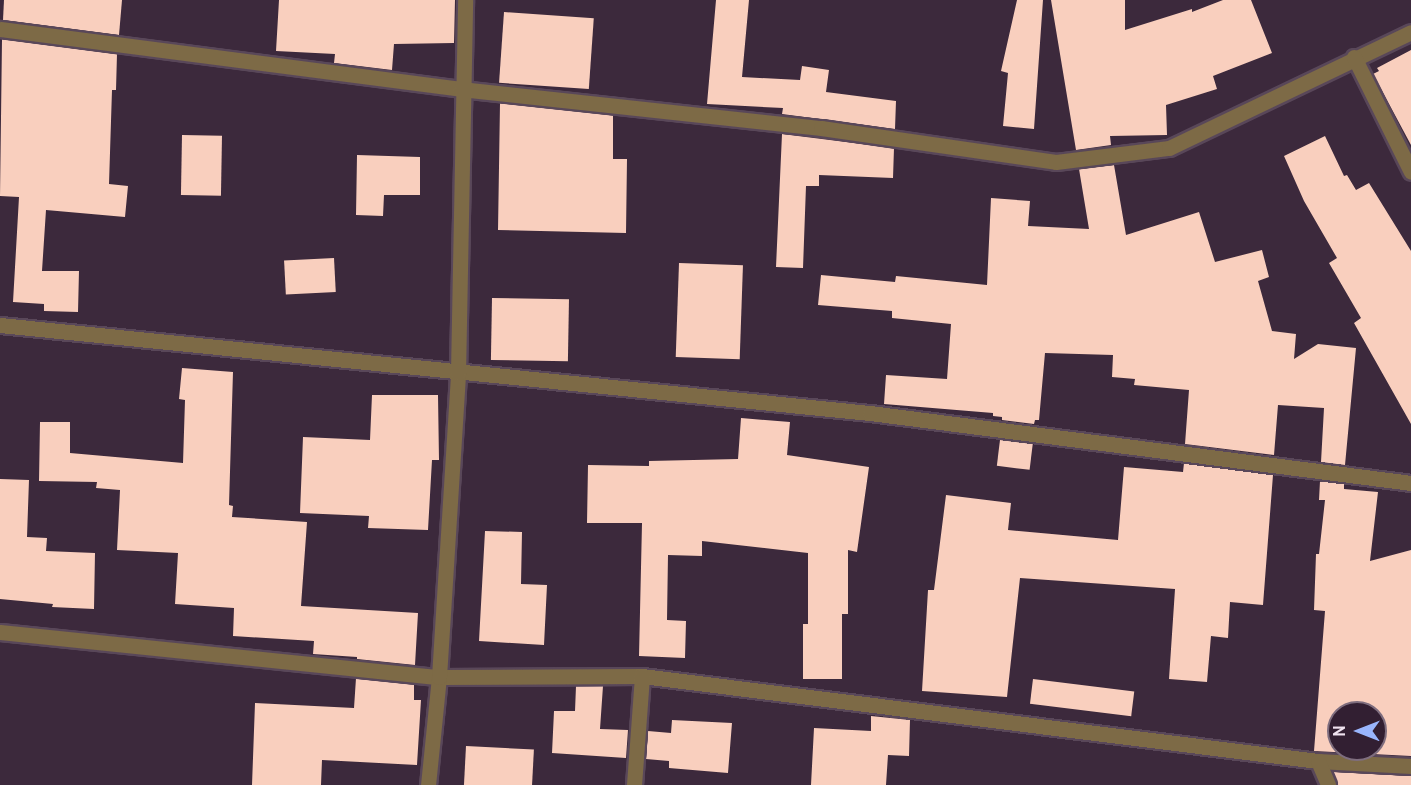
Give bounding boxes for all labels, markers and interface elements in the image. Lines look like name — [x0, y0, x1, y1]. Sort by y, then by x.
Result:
north arrow — [1327, 701, 1387, 761]
text: N — [1331, 725, 1351, 737]

